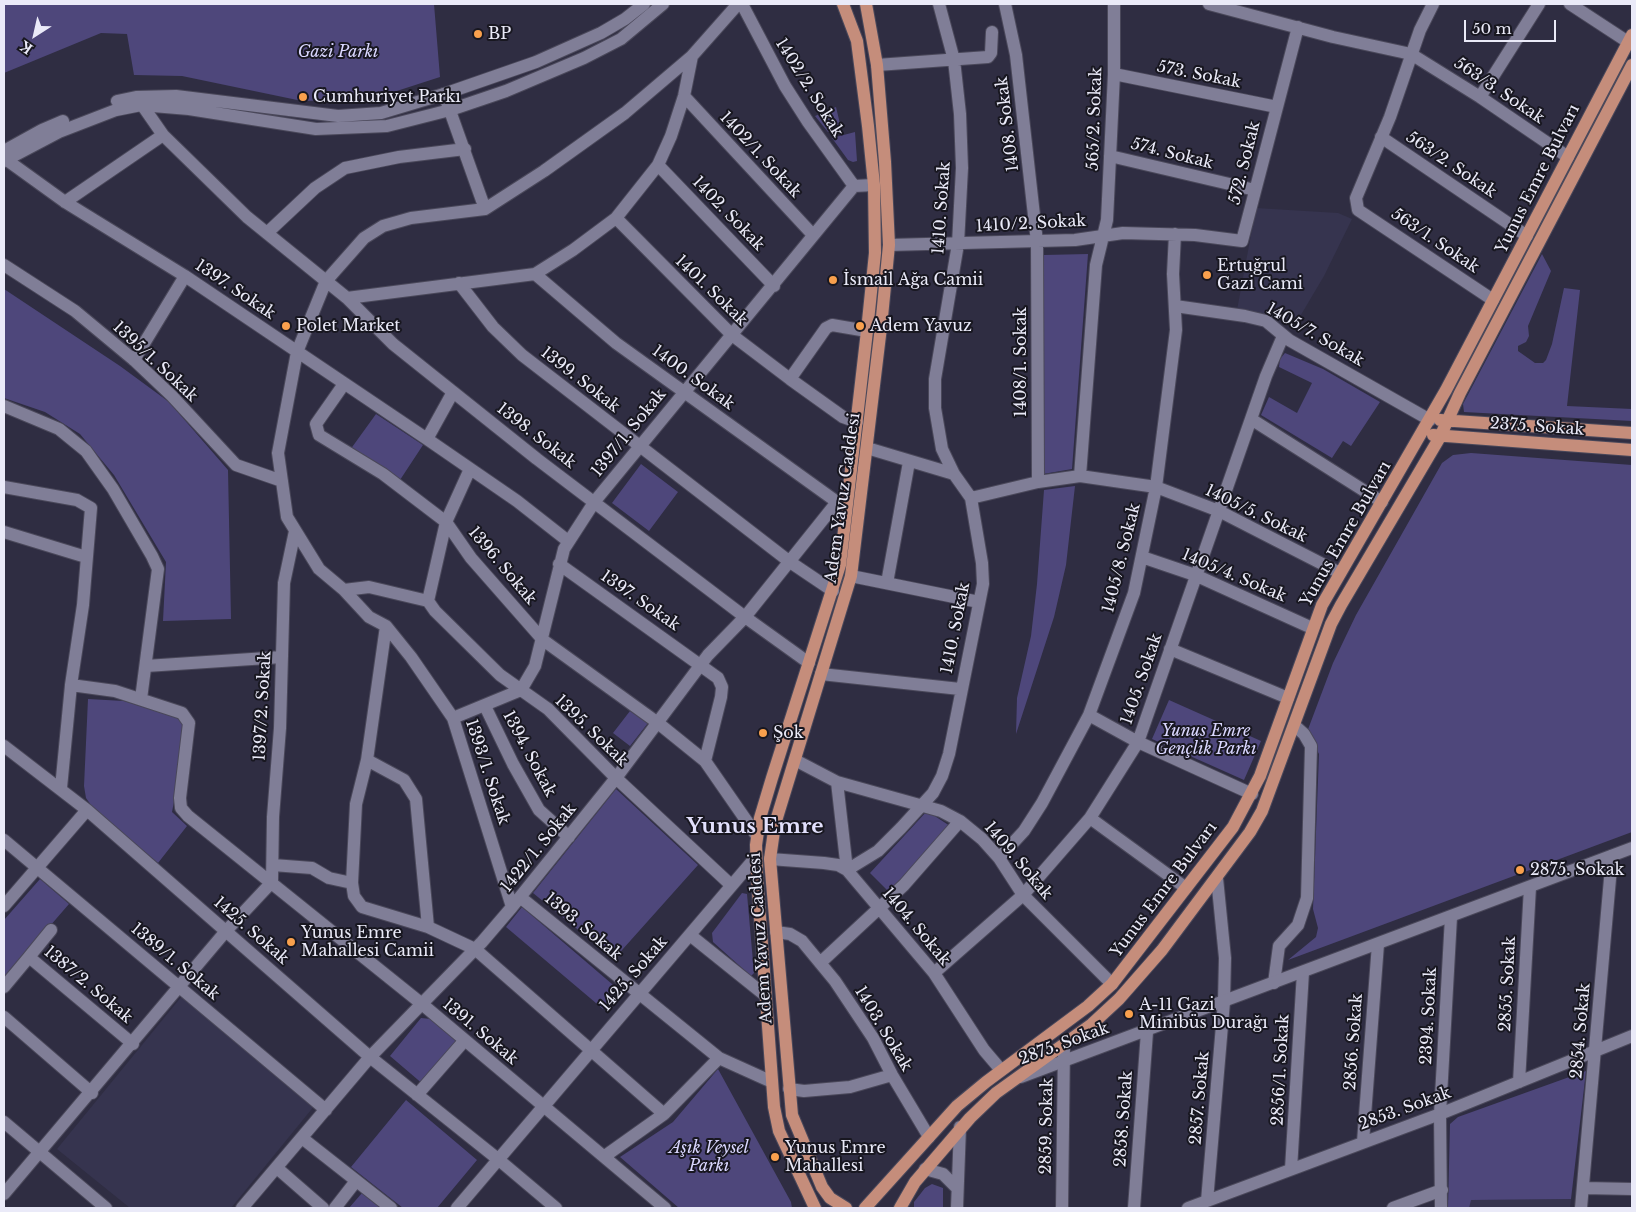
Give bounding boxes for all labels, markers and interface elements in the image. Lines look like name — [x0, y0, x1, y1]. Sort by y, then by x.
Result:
north arrow — [10, 10, 60, 60]
scale bar — [1466, 10, 1558, 42]
text: 50 m — [1472, 19, 1512, 38]
place label: BP — [488, 24, 511, 44]
marker: BP — [472, 28, 484, 40]
street label: 1402/2. Sokak — [771, 35, 847, 141]
text: K — [17, 37, 36, 58]
park label: Gazi Parkı — [298, 42, 378, 62]
street label: 563/3. Sokak — [1450, 54, 1548, 128]
street label: 573. Sokak — [1155, 57, 1243, 93]
street label: 565/2. Sokak — [1084, 67, 1106, 171]
street label: 1408. Sokak — [993, 75, 1023, 173]
place label: Cumhuriyet Parkı — [313, 87, 461, 107]
marker: Cumhuriyet Parkı — [297, 91, 309, 103]
street label: Yunus Emre Bulvarı — [1492, 101, 1584, 257]
street label: 1402/1. Sokak — [715, 108, 805, 202]
street label: 572. Sokak — [1225, 119, 1265, 207]
street label: 563/2. Sokak — [1402, 128, 1500, 202]
street label: 574. Sokak — [1129, 134, 1215, 174]
street label: 1410. Sokak — [929, 161, 955, 255]
street label: 1402. Sokak — [688, 173, 768, 255]
street label: 563/1. Sokak — [1387, 205, 1483, 277]
street label: 1410/2. Sokak — [975, 212, 1087, 236]
street label: 1401. Sokak — [671, 252, 751, 330]
street label: 1397. Sokak — [191, 256, 279, 324]
place label: Ertuğrul Gazi Cami — [1217, 256, 1303, 294]
marker: Ertuğrul Gazi Cami — [1201, 269, 1213, 281]
place label: İsmail Ağa Camii — [843, 270, 983, 290]
marker: İsmail Ağa Camii — [827, 274, 839, 286]
street label: 1405/7. Sokak — [1263, 299, 1367, 371]
street label: 1408/1. Sokak — [1011, 307, 1031, 417]
place label: Polet Market — [296, 316, 400, 336]
place label: Adem Yavuz — [870, 316, 972, 336]
street label: 1395/1. Sokak — [109, 318, 201, 406]
marker: Polet Market — [280, 320, 292, 332]
marker: Adem Yavuz — [854, 320, 866, 332]
street label: 1400. Sokak — [648, 342, 738, 414]
street label: 1399. Sokak — [537, 343, 623, 417]
street label: 1397/1. Sokak — [588, 385, 670, 481]
street label: 1398. Sokak — [493, 399, 579, 473]
street label: Adem Yavuz Caddesi — [822, 412, 864, 584]
street label: 2375. Sokak — [1489, 414, 1585, 440]
street label: Yunus Emre Bulvarı — [1297, 458, 1395, 610]
street label: 1405/5. Sokak — [1202, 481, 1310, 547]
street label: 1405/8. Sokak — [1099, 501, 1145, 615]
street label: 1396. Sokak — [464, 523, 540, 609]
street label: 1405/4. Sokak — [1179, 545, 1289, 607]
street label: 1397. Sokak — [597, 567, 683, 635]
street label: 1410. Sokak — [938, 581, 974, 675]
street label: 1405. Sokak — [1117, 631, 1167, 727]
street label: 1397/2. Sokak — [251, 650, 275, 762]
street label: 1395. Sokak — [550, 691, 632, 771]
street label: 1394. Sokak — [498, 708, 560, 800]
street label: 1393/1. Sokak — [461, 717, 513, 827]
park label: Yunus Emre Gençlik Parkı — [1156, 721, 1256, 759]
place label: Şok — [773, 723, 804, 743]
marker: Şok — [757, 727, 769, 739]
street label: 1422/1. Sokak — [497, 800, 581, 896]
district label: Yunus Emre — [686, 814, 824, 840]
street label: 1409. Sokak — [980, 818, 1056, 904]
street label: Yunus Emre Bulvarı — [1107, 818, 1221, 962]
street label: Adem Yavuz Caddesi — [745, 852, 777, 1024]
place label: 2875. Sokak — [1530, 860, 1624, 880]
marker: 2875. Sokak — [1514, 864, 1526, 876]
street label: 1404. Sokak — [878, 884, 954, 970]
street label: 1393. Sokak — [540, 889, 626, 965]
street label: 1425. Sokak — [209, 893, 293, 969]
street label: 1389/1. Sokak — [127, 919, 223, 1005]
place label: Yunus Emre Mahallesi Camii — [301, 923, 434, 961]
street label: 1425. Sokak — [596, 932, 672, 1016]
marker: Yunus Emre Mahallesi Camii — [285, 936, 297, 948]
street label: 2855. Sokak — [1496, 936, 1520, 1032]
street label: 1387/2. Sokak — [40, 942, 136, 1028]
street label: 2394. Sokak — [1417, 967, 1441, 1065]
street label: 2854. Sokak — [1567, 982, 1595, 1080]
street label: 1403. Sokak — [850, 983, 916, 1075]
street label: 2856. Sokak — [1341, 993, 1367, 1091]
street label: 1391. Sokak — [438, 995, 522, 1069]
place label: A-11 Gazi Minibüs Durağı — [1139, 995, 1268, 1033]
marker: A-11 Gazi Minibüs Durağı — [1123, 1008, 1135, 1020]
street label: 2856/1. Sokak — [1268, 1014, 1294, 1126]
street label: 2875. Sokak — [1016, 1019, 1112, 1069]
street label: 2857. Sokak — [1186, 1050, 1214, 1146]
street label: 2858. Sokak — [1111, 1070, 1137, 1168]
street label: 2859. Sokak — [1037, 1077, 1057, 1175]
street label: 2853. Sokak — [1356, 1083, 1454, 1135]
park label: Aşık Veysel Parkı — [669, 1138, 749, 1176]
place label: Yunus Emre Mahallesi — [785, 1138, 886, 1176]
marker: Yunus Emre Mahallesi — [769, 1151, 781, 1163]

